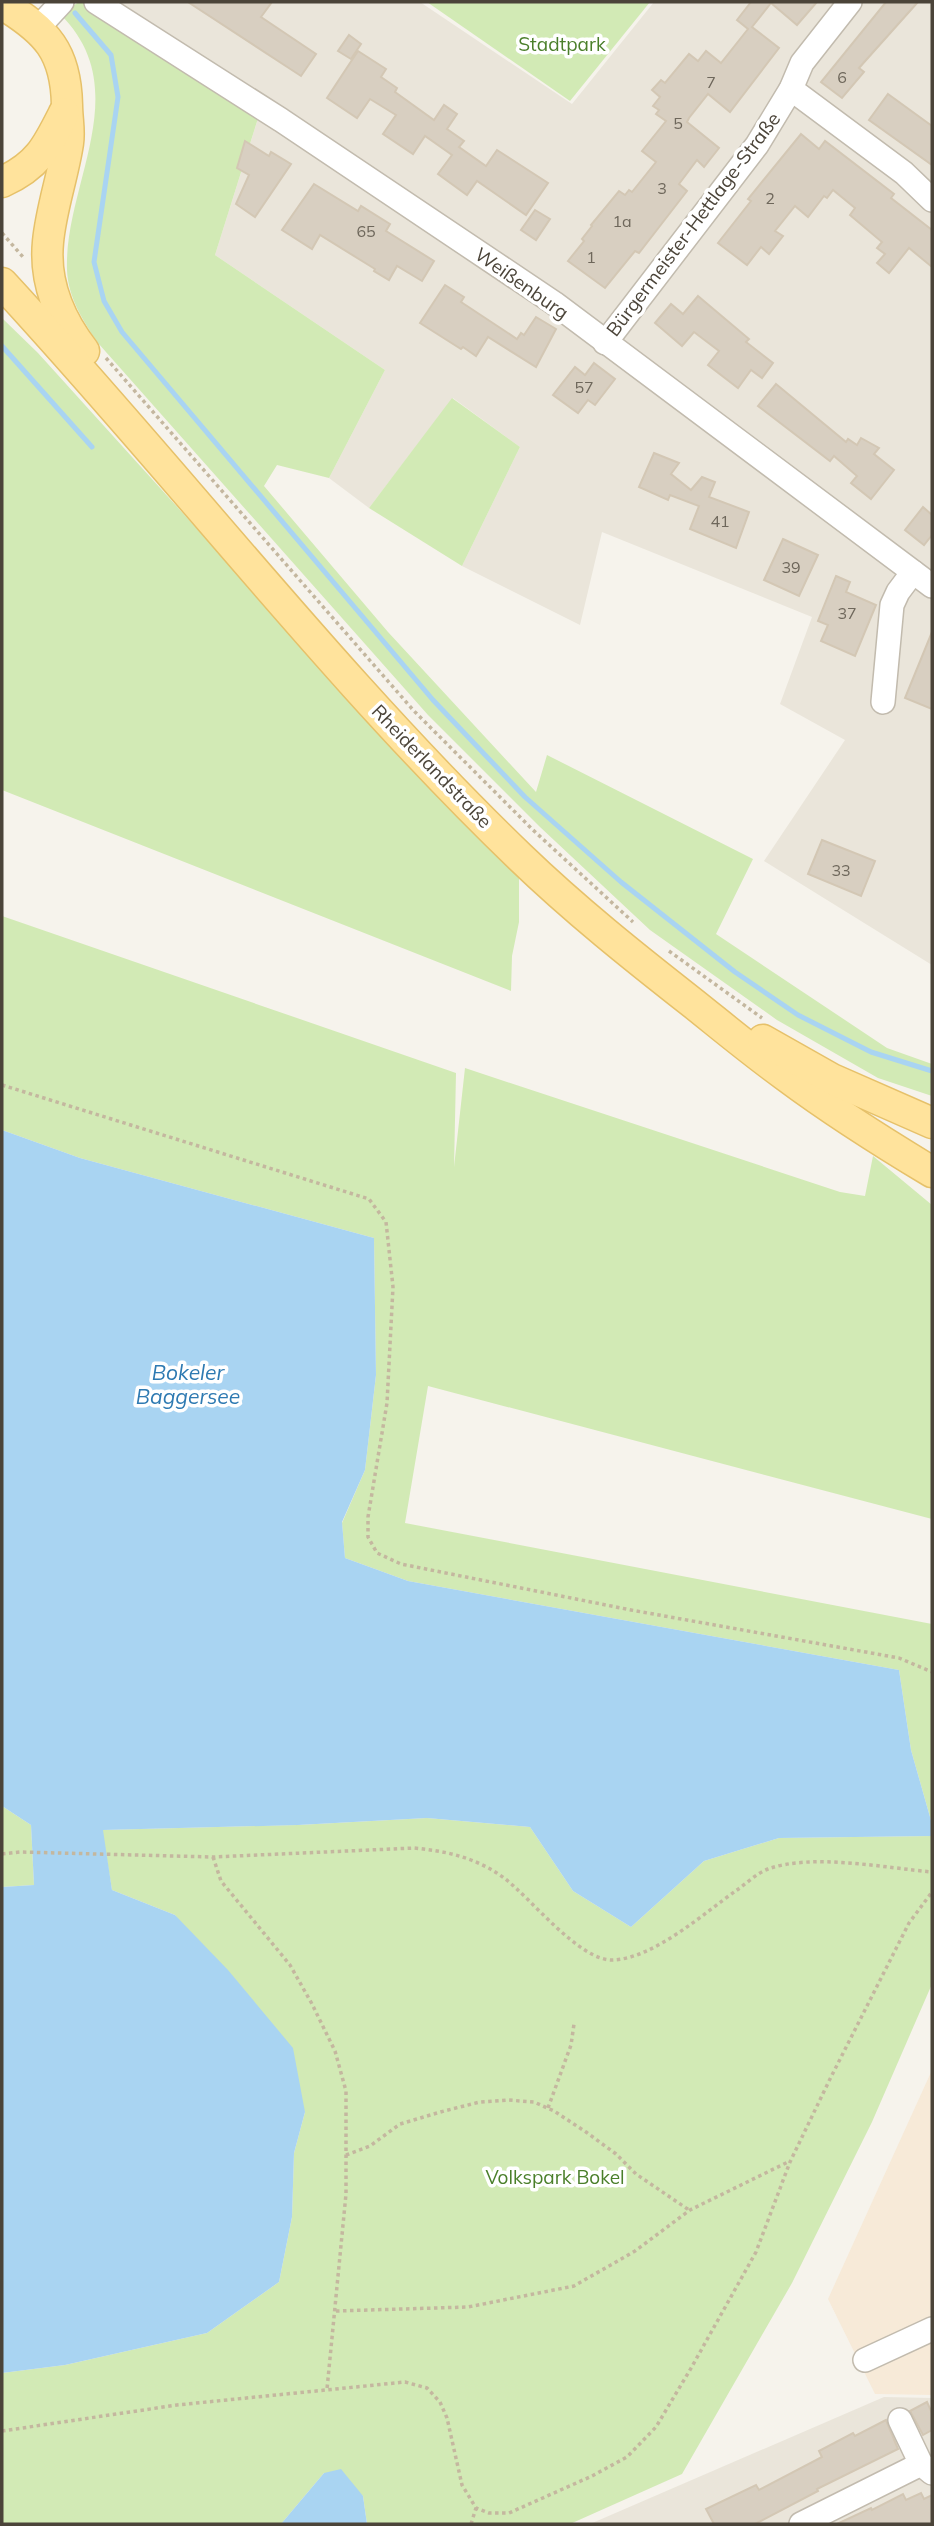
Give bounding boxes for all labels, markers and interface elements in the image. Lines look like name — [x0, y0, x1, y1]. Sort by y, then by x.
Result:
park label: Stadtpark — [518, 32, 606, 56]
house number: 6 — [837, 67, 847, 87]
house number: 7 — [706, 72, 716, 92]
street label: Bürgermeister-Hettlage-Straße — [601, 107, 785, 341]
house number: 5 — [673, 113, 683, 133]
house number: 3 — [657, 178, 667, 198]
house number: 2 — [765, 188, 775, 208]
house number: 1a — [612, 211, 632, 231]
house number: 65 — [356, 221, 376, 241]
street label: Weißenburg — [470, 242, 574, 324]
house number: 1 — [586, 247, 596, 267]
house number: 57 — [574, 377, 594, 397]
house number: 41 — [710, 511, 730, 531]
house number: 39 — [781, 557, 801, 577]
house number: 37 — [837, 603, 857, 623]
street label: Rheiderlandstraße — [367, 699, 497, 833]
house number: 33 — [831, 860, 851, 880]
water label: Bokeler Baggersee — [136, 1359, 240, 1409]
park label: Volkspark Bokel — [485, 2165, 625, 2189]

